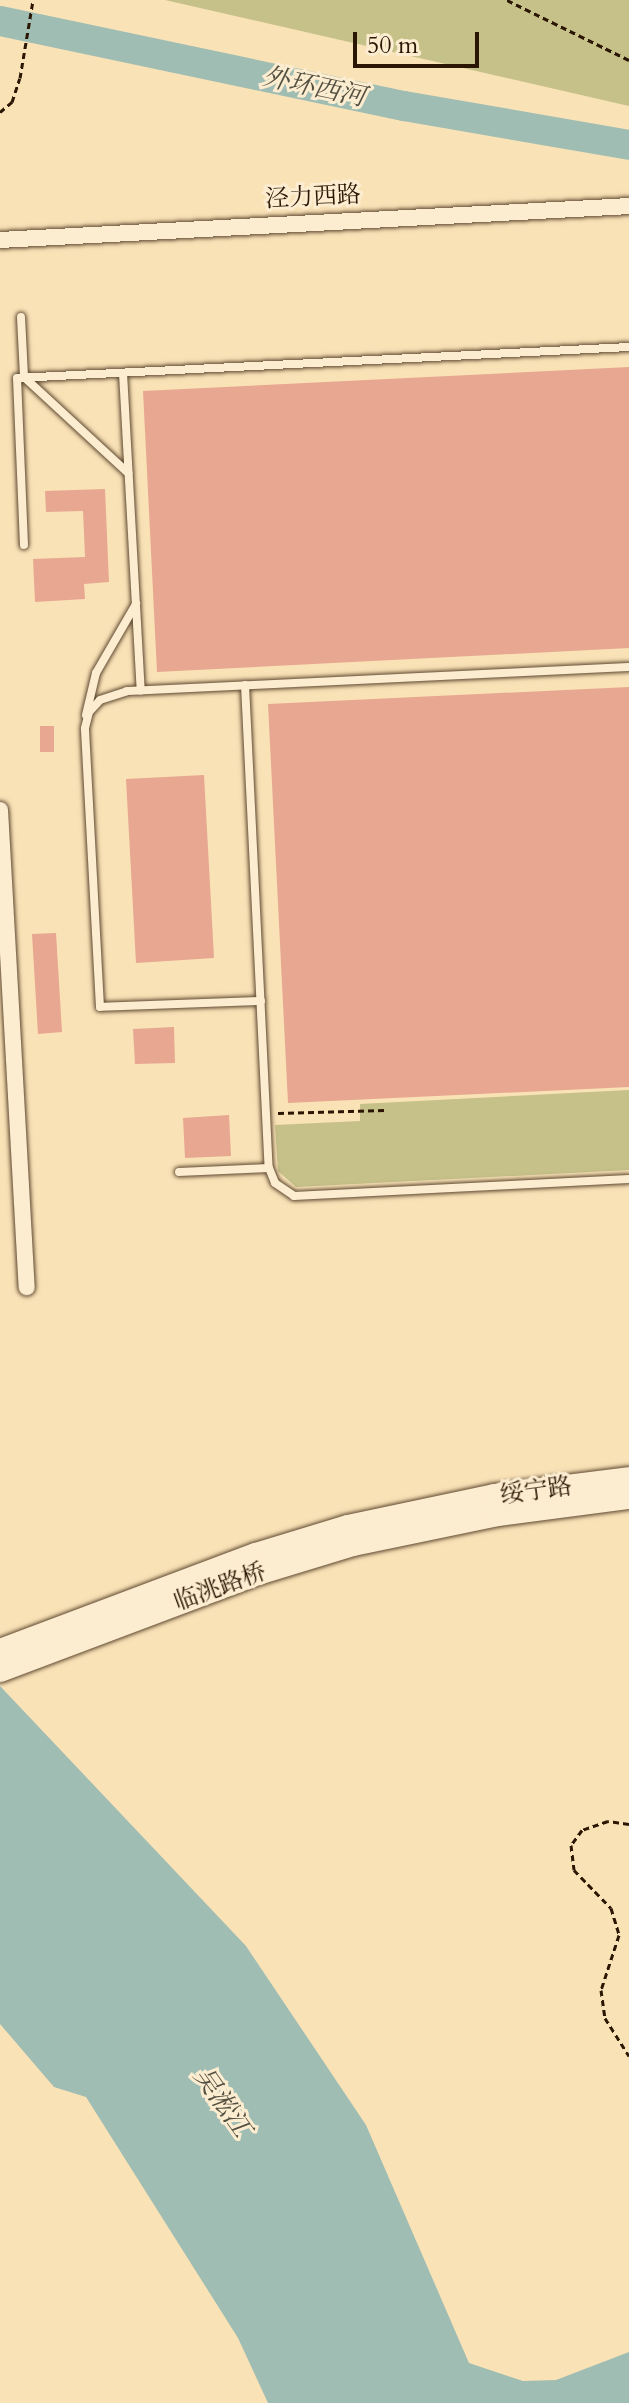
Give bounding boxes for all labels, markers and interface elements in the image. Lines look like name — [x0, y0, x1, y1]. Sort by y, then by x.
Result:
scale bar — [357, 16, 483, 66]
text: 50 m — [367, 29, 418, 62]
water label: 外环西河 — [260, 61, 368, 113]
street label: 泾力西路 — [264, 180, 362, 214]
street label: 绥宁路 — [498, 1472, 574, 1510]
street label: 临洮路桥 — [170, 1557, 270, 1617]
water label: 吴淞江 — [187, 2061, 257, 2143]

